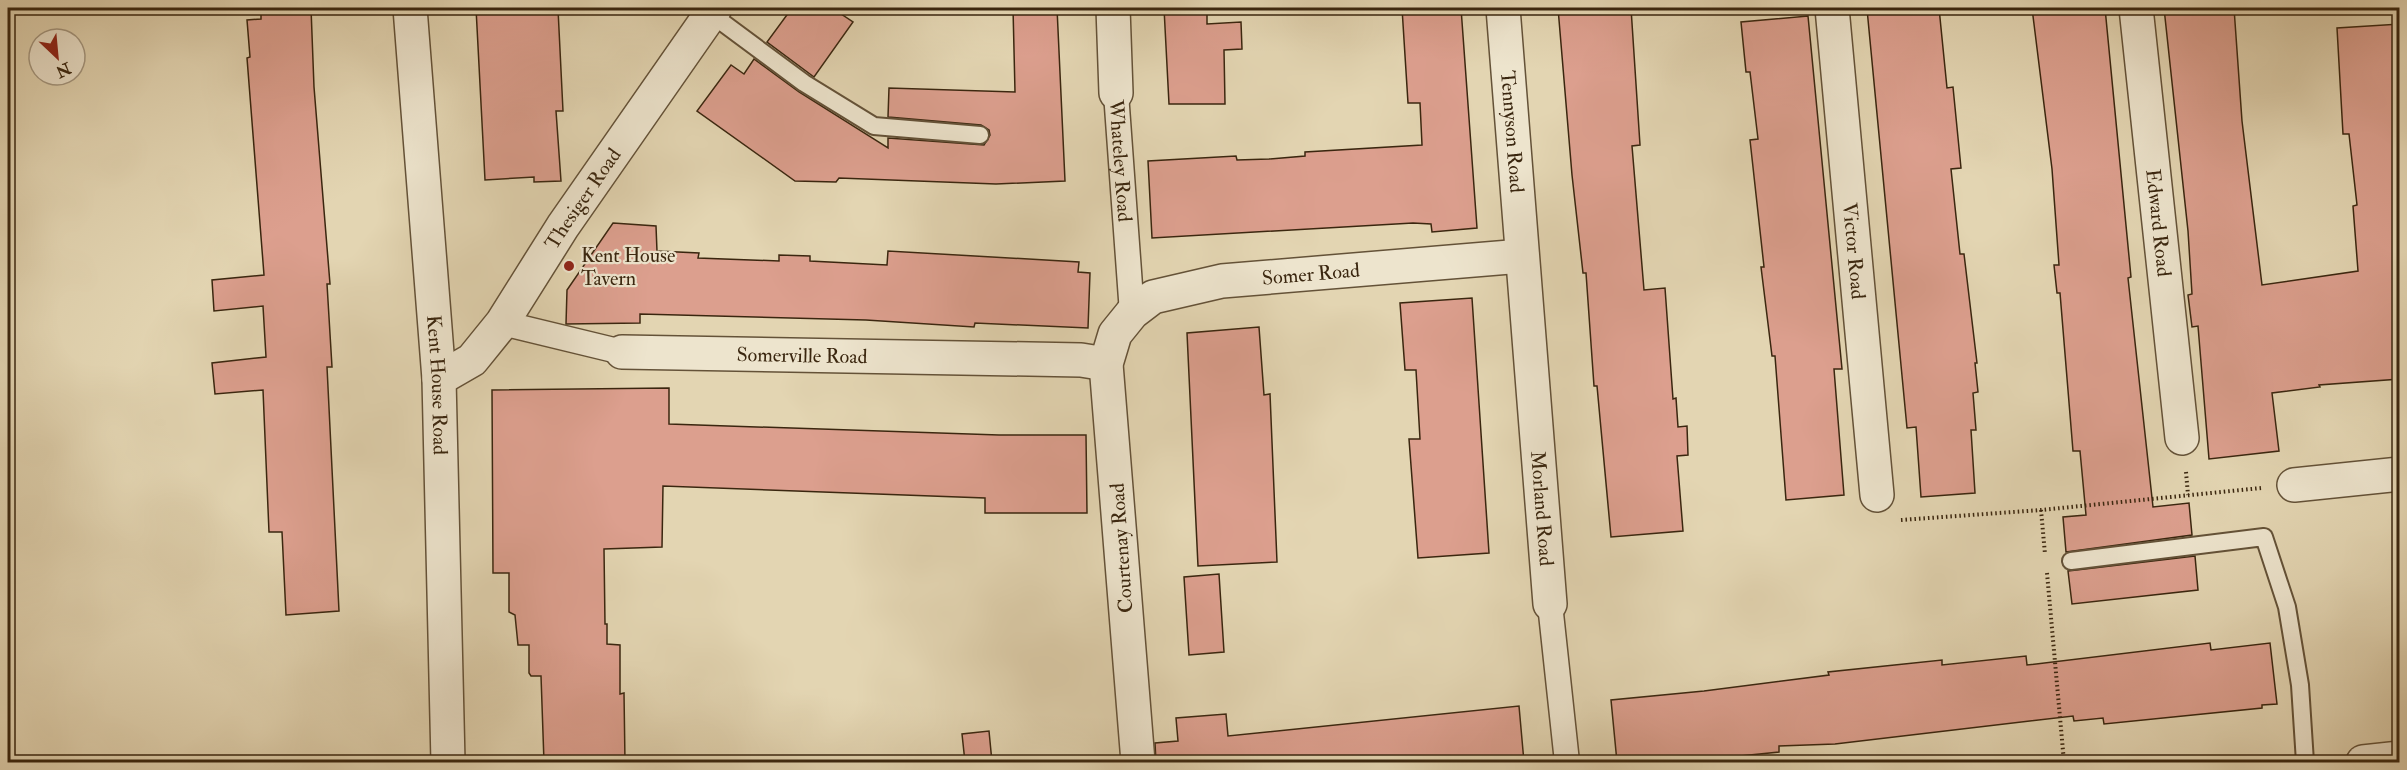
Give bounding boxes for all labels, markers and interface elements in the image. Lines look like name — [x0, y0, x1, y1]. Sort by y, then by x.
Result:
north arrow — [27, 27, 87, 87]
text: N — [52, 57, 75, 82]
street label: Tennyson Road — [1495, 69, 1530, 194]
street label: Whateley Road — [1103, 98, 1137, 223]
street label: Thesiger Road — [539, 143, 627, 254]
street label: Edward Road — [2140, 168, 2177, 278]
street label: Victor Road — [1837, 202, 1871, 301]
place label: Kent House Tavern — [581, 243, 675, 291]
street label: Somer Road — [1261, 258, 1361, 291]
marker: Kent House Tavern — [562, 259, 576, 273]
street label: Kent House Road — [421, 314, 453, 456]
street label: Somerville Road — [736, 342, 868, 369]
street label: Morland Road — [1525, 450, 1559, 567]
street label: Courtenay Road — [1104, 482, 1139, 614]

